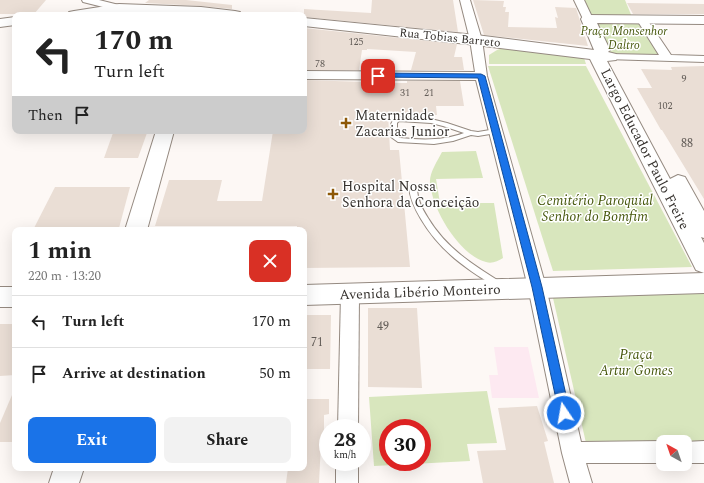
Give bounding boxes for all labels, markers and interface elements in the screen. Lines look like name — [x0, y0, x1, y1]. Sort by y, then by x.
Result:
text: 170 m — [94, 19, 173, 62]
park label: Praça Monsenhor Daltro — [581, 22, 668, 55]
street label: Rua Tobias Barreto — [398, 23, 502, 53]
icon: left — [28, 28, 80, 80]
house number: 125 — [349, 34, 364, 50]
house number: 78 — [315, 56, 325, 72]
text: Turn left — [94, 58, 165, 85]
pin — [361, 59, 395, 93]
icon: arrive — [367, 65, 389, 87]
street label: Largo Educador Paulo Freire — [595, 65, 695, 233]
house number: 9 — [682, 71, 687, 87]
house number: 31 — [400, 85, 410, 101]
house number: 21 — [424, 85, 434, 101]
house number: 102 — [658, 98, 673, 114]
text: Then — [28, 104, 63, 127]
icon: arrive — [71, 104, 93, 126]
place label: Maternidade Zacarias Junior — [355, 105, 450, 142]
marker: Maternidade Zacarias Junior — [340, 117, 352, 129]
house number: 88 — [681, 134, 693, 153]
place label: Hospital Nossa Senhora da Conceição — [342, 176, 479, 213]
marker: Hospital Nossa Senhora da Conceição — [327, 188, 339, 200]
park label: Cemitério Paroquial Senhor do Bomfim — [537, 190, 653, 227]
text: 1 min — [28, 233, 92, 269]
button: close — [249, 240, 291, 282]
text: 220 m · 13:20 — [28, 266, 101, 286]
street label: Avenida Libério Monteiro — [339, 279, 501, 305]
text: Turn left — [62, 310, 124, 333]
text: 170 m — [252, 310, 291, 333]
icon: left — [28, 311, 50, 333]
house number: 49 — [377, 317, 389, 336]
house number: 71 — [311, 333, 323, 352]
park label: Praça Artur Gomes — [598, 344, 673, 381]
text: Arrive at destination — [62, 362, 206, 385]
text: 50 m — [259, 362, 291, 385]
icon: arrive — [28, 363, 50, 385]
position arrow — [543, 392, 585, 434]
button: Exit — [28, 417, 156, 463]
button: Share — [164, 417, 291, 463]
speed limit sign: 30 — [379, 419, 431, 471]
text: 28 — [334, 425, 356, 455]
north arrow — [656, 435, 692, 471]
map controls — [656, 435, 692, 471]
text: km/h — [334, 447, 356, 463]

